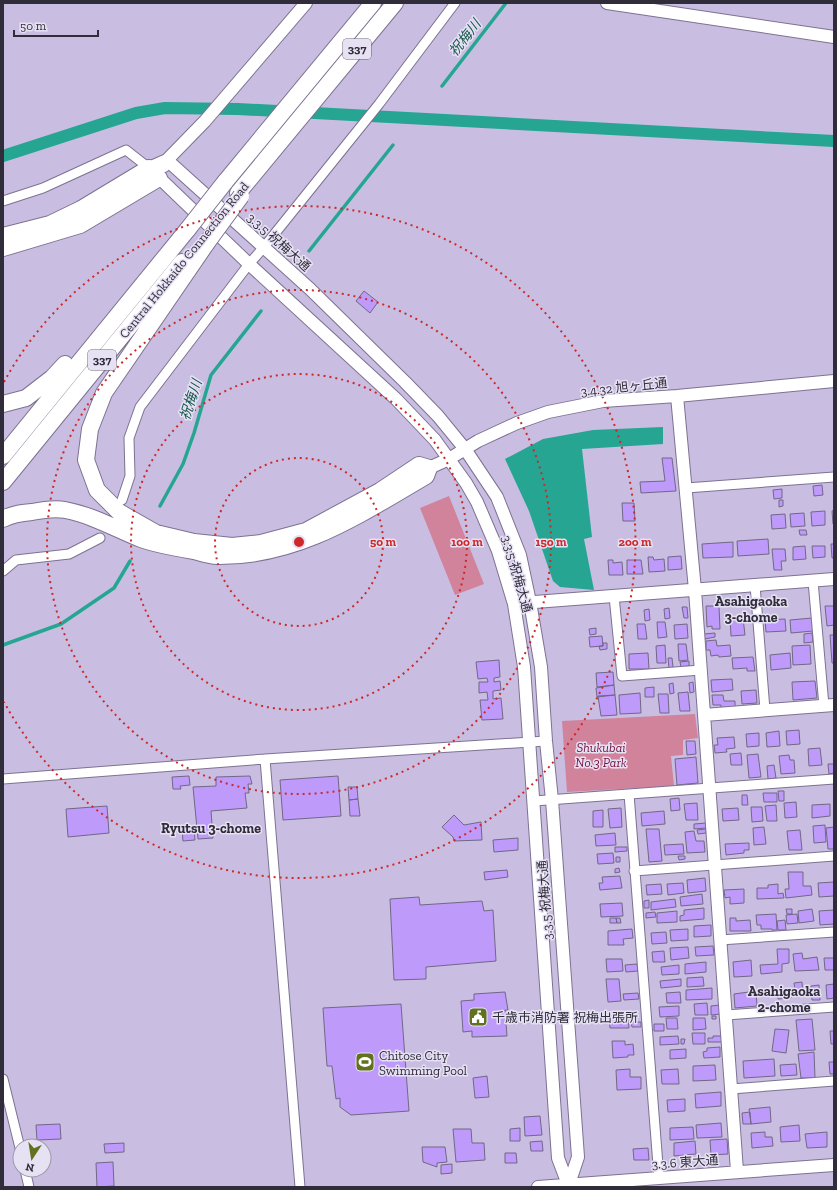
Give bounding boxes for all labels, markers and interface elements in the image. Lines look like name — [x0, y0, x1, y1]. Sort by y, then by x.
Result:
scale bar — [14, 12, 98, 38]
water label: 祝梅川 — [445, 15, 486, 60]
text: 50 m — [20, 19, 47, 33]
road number: 337 — [343, 39, 371, 59]
street label: Central Hokkaido Connection Road — [116, 179, 252, 341]
street label: 3.3.5 祝梅大通 — [244, 210, 314, 274]
road number: 337 — [88, 350, 116, 370]
water label: 祝梅川 — [176, 375, 206, 423]
street label: 3.4.32 旭ヶ丘通 — [580, 375, 668, 399]
street label: 3.3.5 祝梅大通 — [499, 534, 535, 614]
centre of rings — [292, 535, 306, 549]
text: 50 m — [370, 535, 396, 549]
text: 100 m — [451, 535, 483, 549]
text: 150 m — [536, 535, 567, 549]
text: 200 m — [618, 535, 652, 549]
district label: Asahigaoka 3-chome — [715, 593, 787, 626]
park label: Shukubai No.3 Park — [575, 740, 627, 770]
district label: Ryutsu 3-chome — [161, 820, 261, 837]
street label: 3.3.5 祝梅大通 — [535, 860, 555, 940]
district label: Asahigaoka 2-chome — [748, 983, 820, 1016]
public building icon: 千歳市消防署 祝梅出張所 — [467, 1006, 489, 1028]
place label: 千歳市消防署 祝梅出張所 — [492, 1010, 638, 1025]
place label: Chitose City Swimming Pool — [379, 1048, 468, 1078]
sports icon: Chitose City Swimming Pool — [354, 1051, 376, 1073]
north arrow — [12, 1138, 52, 1178]
street label: 3.3.6 東大通 — [651, 1152, 719, 1172]
text: N — [24, 1160, 35, 1175]

